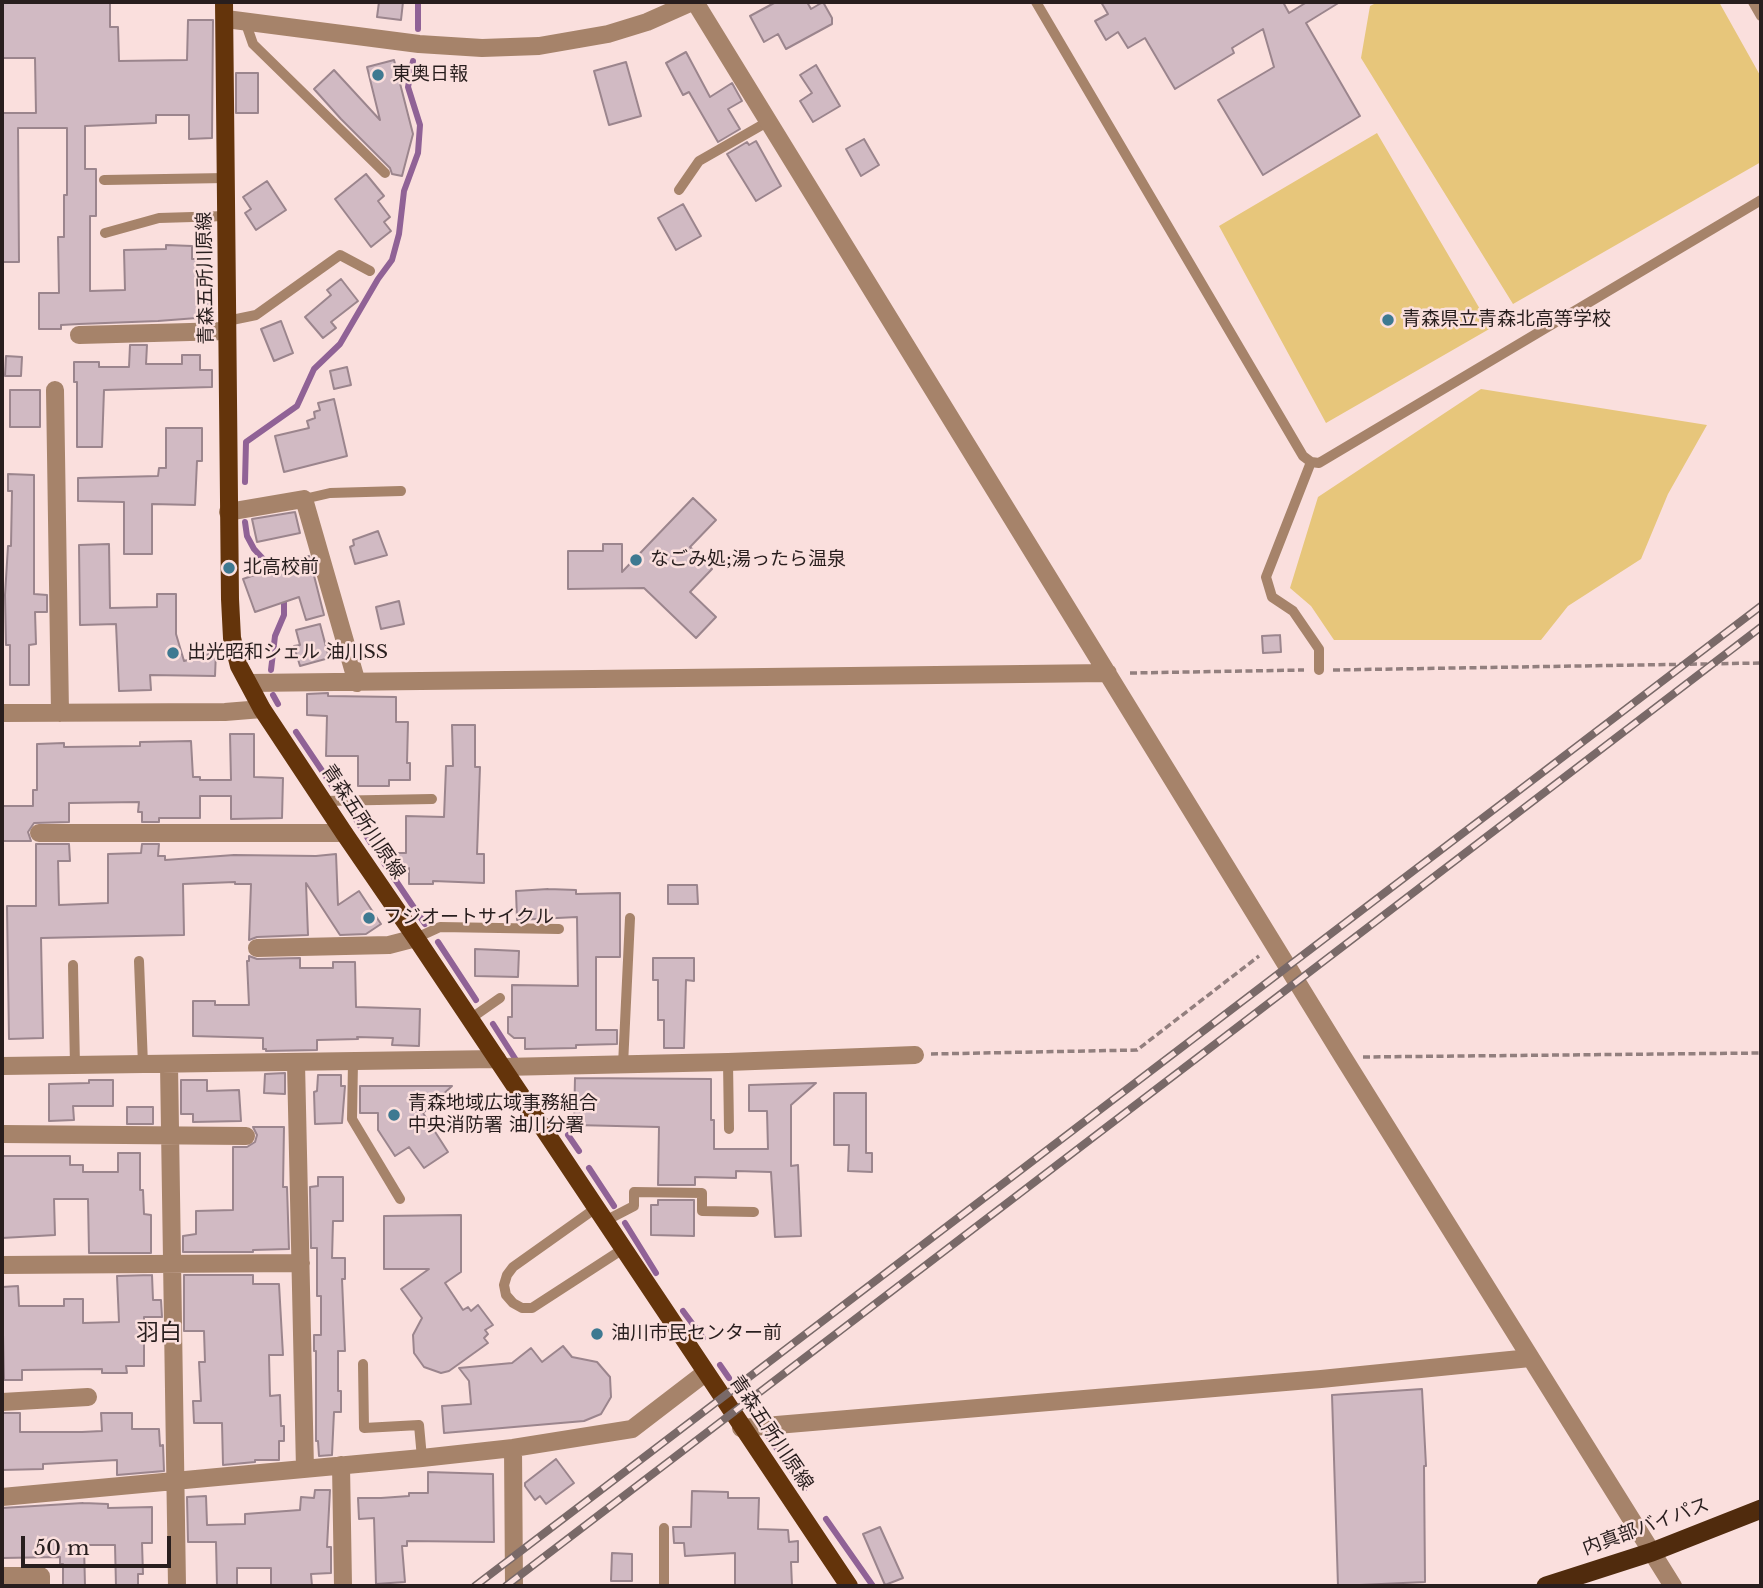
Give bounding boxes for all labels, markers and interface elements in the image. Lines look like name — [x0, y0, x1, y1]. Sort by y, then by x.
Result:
place label: 東奥日報 — [392, 64, 468, 86]
marker: 東奥日報 — [370, 67, 386, 83]
street label: 青森五所川原線 — [193, 211, 219, 345]
place label: 青森県立青森北高等学校 — [1402, 309, 1611, 331]
marker: 青森県立青森北高等学校 — [1380, 312, 1396, 328]
place label: なごみ処;湯ったら温泉 — [650, 549, 846, 571]
marker: なごみ処;湯ったら温泉 — [628, 552, 644, 568]
place label: 北高校前 — [243, 557, 319, 579]
marker: 北高校前 — [221, 560, 237, 576]
place label: 出光昭和シェル 油川SS — [187, 642, 388, 664]
marker: 出光昭和シェル 油川SS — [165, 645, 181, 661]
street label: 青森五所川原線 — [316, 760, 410, 884]
place label: フジオートサイクル — [383, 907, 554, 929]
marker: フジオートサイクル — [361, 910, 377, 926]
place label: 青森地域広域事務組合 中央消防署 油川分署 — [408, 1093, 598, 1137]
marker: 青森地域広域事務組合 中央消防署 油川分署 — [386, 1107, 402, 1123]
district label: 羽白 — [136, 1320, 182, 1348]
place label: 油川市民センター前 — [611, 1323, 782, 1345]
marker: 油川市民センター前 — [589, 1326, 605, 1342]
street label: 青森五所川原線 — [724, 1371, 818, 1495]
street label: 内真部バイパス — [1580, 1494, 1712, 1560]
scale bar — [24, 1522, 175, 1566]
text: 50 m — [34, 1535, 89, 1561]

